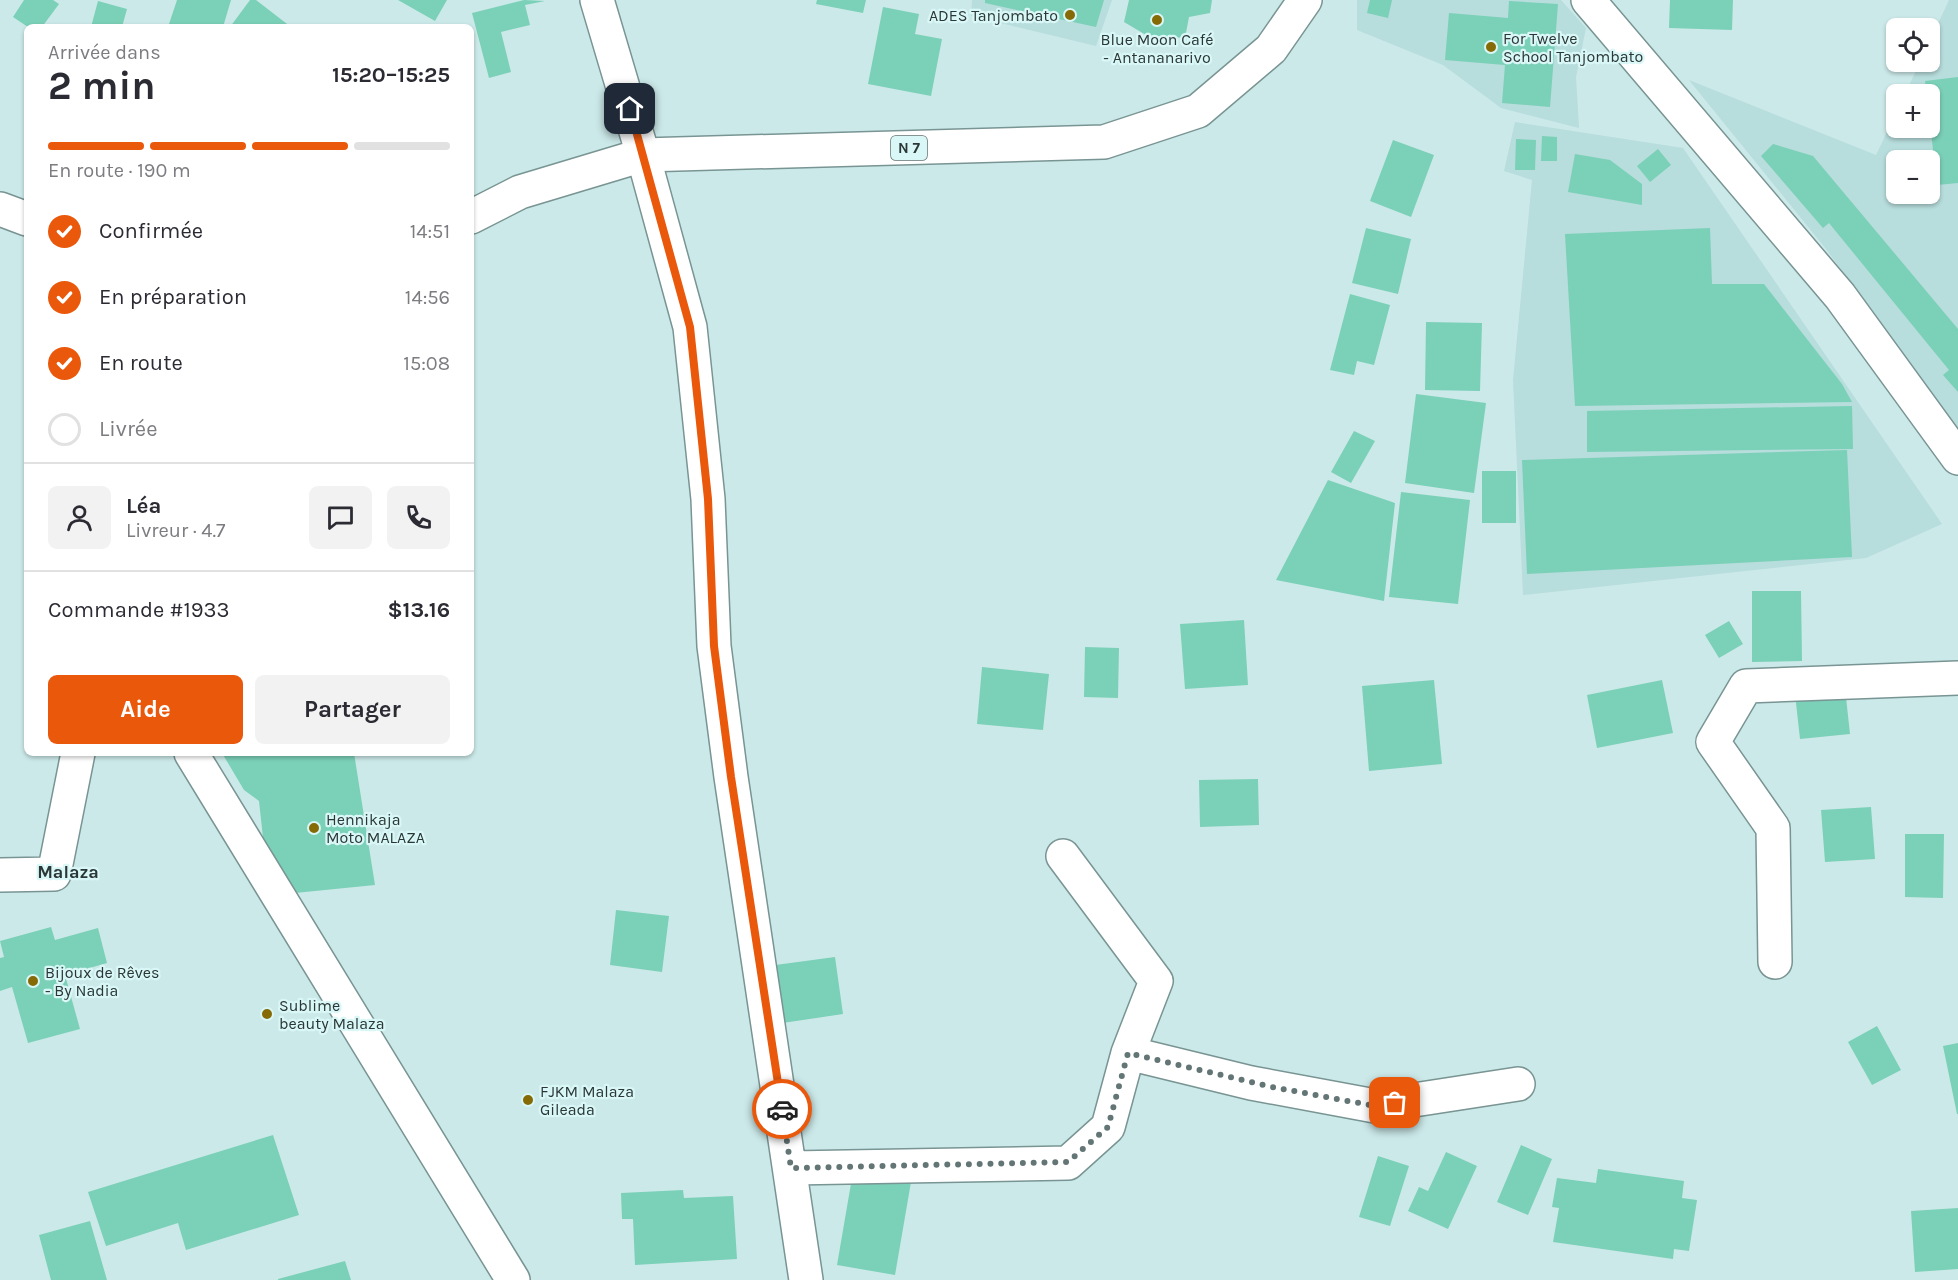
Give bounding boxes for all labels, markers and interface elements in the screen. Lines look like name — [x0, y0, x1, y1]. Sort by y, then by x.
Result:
place label: ADES Tanjombato — [929, 6, 1058, 25]
marker: ADES Tanjombato — [1063, 8, 1077, 22]
marker: Blue Moon Café - Antananarivo — [1150, 13, 1164, 27]
map controls — [1886, 18, 1940, 204]
button: locate — [1886, 18, 1940, 72]
place label: For Twelve School Tanjombato — [1503, 29, 1643, 66]
place label: Blue Moon Café - Antananarivo — [1101, 30, 1213, 67]
marker: For Twelve School Tanjombato — [1484, 40, 1498, 54]
text: Arrivée dans — [48, 41, 161, 64]
text: 15:20–15:25 — [332, 62, 450, 88]
text: 2 min — [48, 63, 156, 109]
pin — [604, 83, 655, 134]
button: + — [1886, 84, 1940, 138]
icon: home — [613, 92, 646, 125]
road number: N 7 — [891, 136, 927, 160]
button: − — [1886, 150, 1940, 204]
text: En route · 190 m — [48, 159, 191, 182]
icon: check — [48, 215, 81, 248]
text: Confirmée — [99, 218, 203, 244]
text: 14:51 — [410, 220, 450, 243]
icon: check — [48, 281, 81, 314]
text: En préparation — [99, 284, 247, 310]
text: 14:56 — [405, 286, 450, 309]
icon: check — [48, 347, 81, 380]
text: En route — [99, 350, 183, 376]
text: 15:08 — [403, 352, 450, 375]
text: Livrée — [99, 416, 157, 442]
button: person — [48, 486, 111, 549]
button: chat — [309, 486, 372, 549]
button: phone — [387, 486, 450, 549]
text: Léa — [126, 493, 161, 519]
text: Livreur · 4.7 — [126, 519, 225, 542]
text: Commande #1933 — [48, 597, 229, 623]
text: $13.16 — [387, 597, 450, 623]
button: Aide — [48, 675, 243, 744]
button: Partager — [255, 675, 450, 744]
place label: Hennikaja Moto MALAZA — [326, 810, 425, 847]
marker: Hennikaja Moto MALAZA — [307, 821, 321, 835]
district label: Malaza — [37, 861, 99, 883]
place label: Bijoux de Rêves - By Nadia — [45, 963, 159, 1000]
marker: Bijoux de Rêves - By Nadia — [26, 974, 40, 988]
place label: Sublime beauty Malaza — [279, 996, 385, 1033]
marker: Sublime beauty Malaza — [260, 1007, 274, 1021]
pin — [1369, 1077, 1420, 1128]
courier — [752, 1079, 812, 1139]
place label: FJKM Malaza Gileada — [540, 1082, 634, 1119]
icon: bag — [1378, 1086, 1411, 1119]
marker: FJKM Malaza Gileada — [521, 1093, 535, 1107]
icon: car — [766, 1093, 799, 1126]

